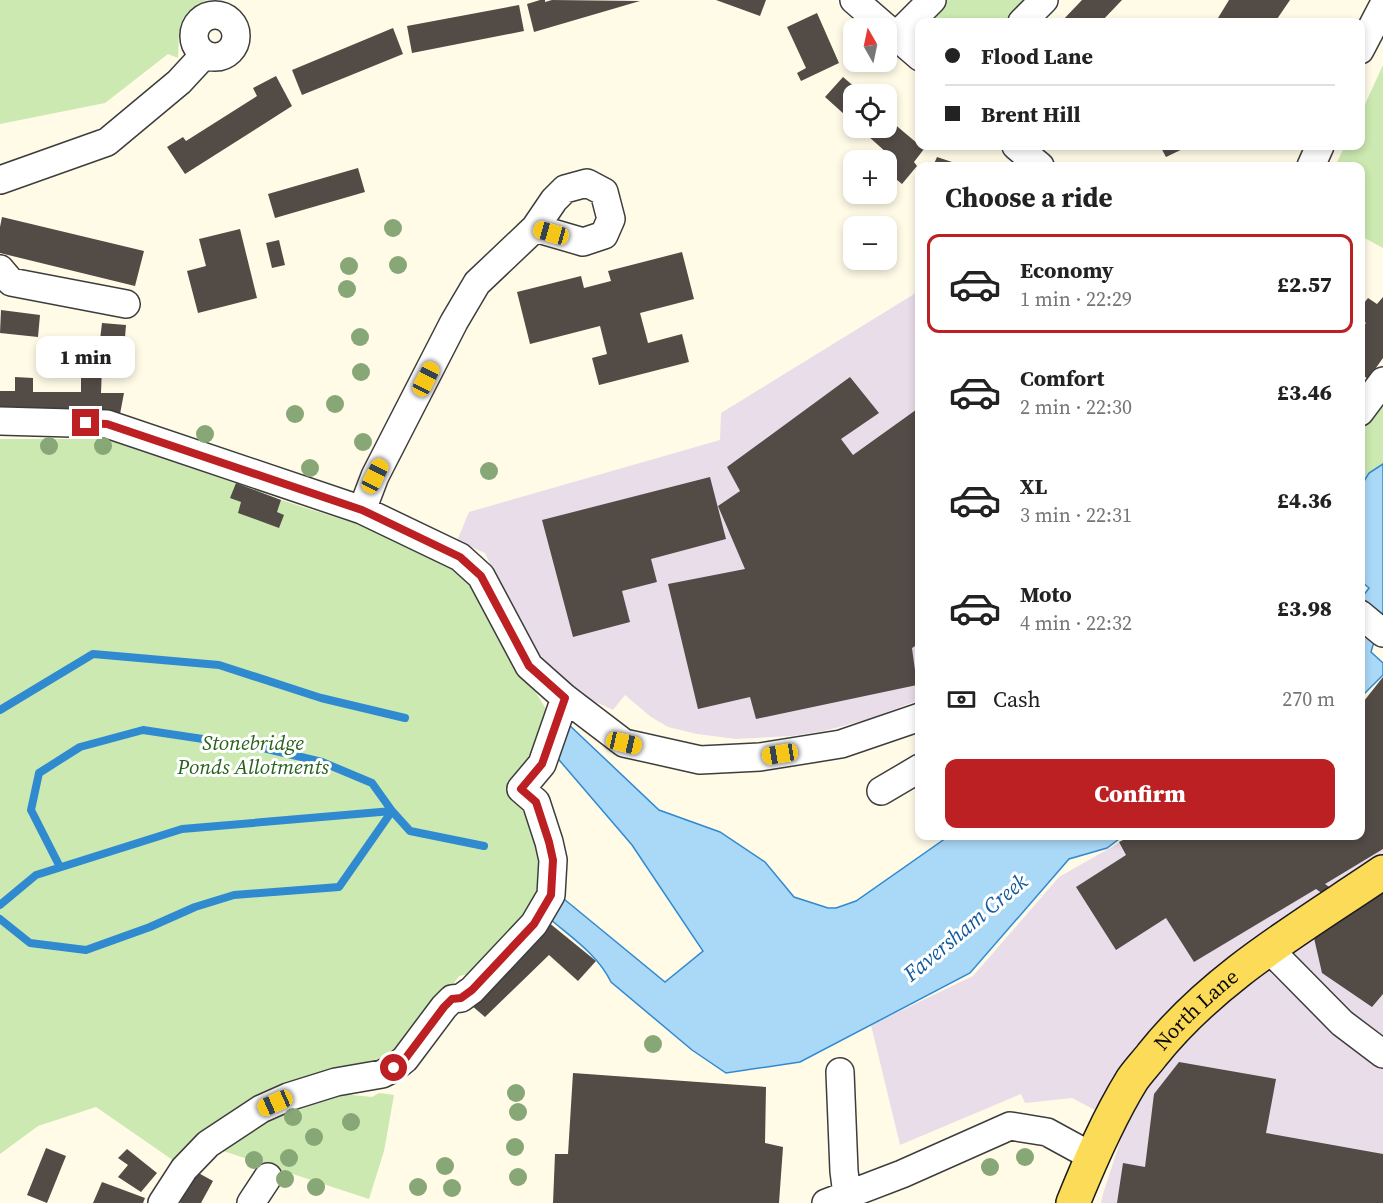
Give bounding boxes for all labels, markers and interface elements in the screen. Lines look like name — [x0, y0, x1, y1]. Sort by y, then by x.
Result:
north arrow — [843, 18, 897, 72]
map controls — [843, 18, 897, 270]
text: Flood Lane — [981, 41, 1093, 71]
button: locate — [843, 84, 897, 138]
text: Brent Hill — [981, 99, 1081, 129]
button: + — [843, 150, 897, 204]
text: Choose a ride — [945, 179, 1113, 216]
button: − — [843, 216, 897, 270]
car — [531, 219, 571, 247]
text: Economy — [1020, 255, 1114, 285]
icon: car — [948, 257, 1002, 311]
text: £2.57 — [1277, 269, 1332, 299]
text: 1 min · 22:29 — [1020, 285, 1132, 313]
callout: 1 min — [36, 336, 136, 378]
text: 1 min — [59, 343, 112, 371]
car — [410, 359, 442, 399]
text: Comfort — [1020, 363, 1104, 393]
icon: car — [948, 365, 1002, 419]
text: £3.46 — [1277, 377, 1332, 407]
text: 2 min · 22:30 — [1020, 393, 1132, 421]
route end — [72, 409, 99, 436]
car — [359, 456, 391, 496]
text: XL — [1020, 471, 1047, 501]
icon: car — [948, 473, 1002, 527]
text: £4.36 — [1277, 485, 1332, 515]
text: 3 min · 22:31 — [1020, 501, 1132, 529]
text: Moto — [1020, 579, 1072, 609]
icon: car — [948, 581, 1002, 635]
text: £3.98 — [1277, 593, 1332, 623]
text: 4 min · 22:32 — [1020, 609, 1132, 637]
icon: cash — [945, 683, 978, 716]
text: Cash — [993, 684, 1041, 714]
text: 270 m — [1282, 685, 1335, 713]
park label: Stonebridge Ponds Allotments — [176, 728, 329, 781]
car — [604, 730, 644, 756]
car — [761, 742, 799, 766]
button: Confirm — [945, 759, 1335, 828]
water label: Faversham Creek — [896, 866, 1034, 989]
street label: North Lane — [1147, 962, 1244, 1056]
route start — [380, 1054, 407, 1081]
car — [255, 1087, 295, 1119]

